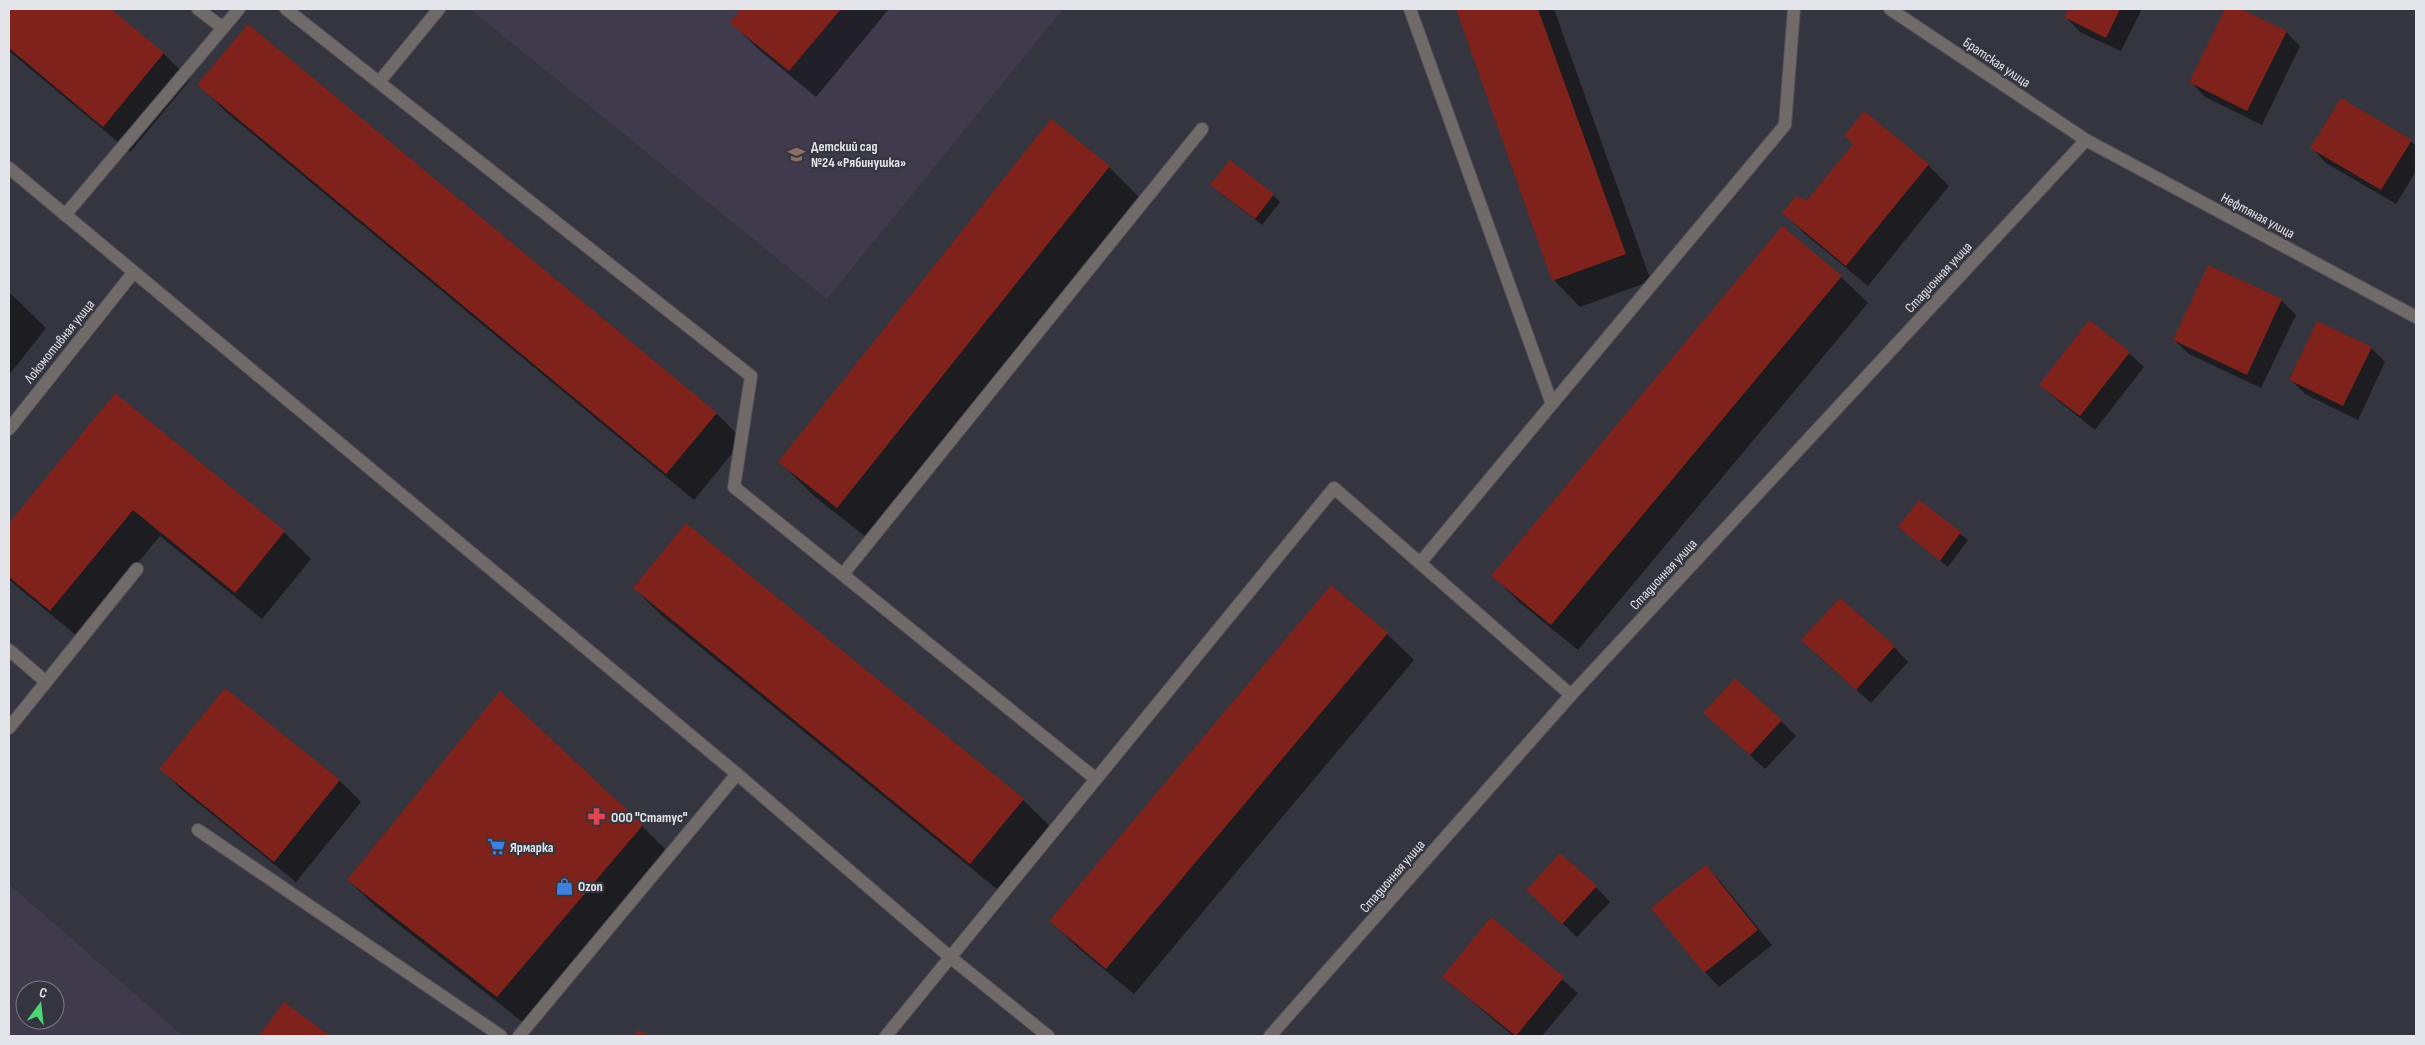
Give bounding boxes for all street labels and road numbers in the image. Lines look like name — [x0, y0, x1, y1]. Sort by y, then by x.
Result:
street label: Братская улица — [1960, 34, 2034, 91]
street label: Нефтяная улица — [2218, 189, 2298, 242]
street label: Стадионная улица — [1901, 238, 1976, 316]
street label: Локомотивная улица — [20, 296, 98, 387]
street label: Стадионная улица — [1626, 535, 1701, 613]
street label: Стадионная улица — [1356, 837, 1429, 916]

